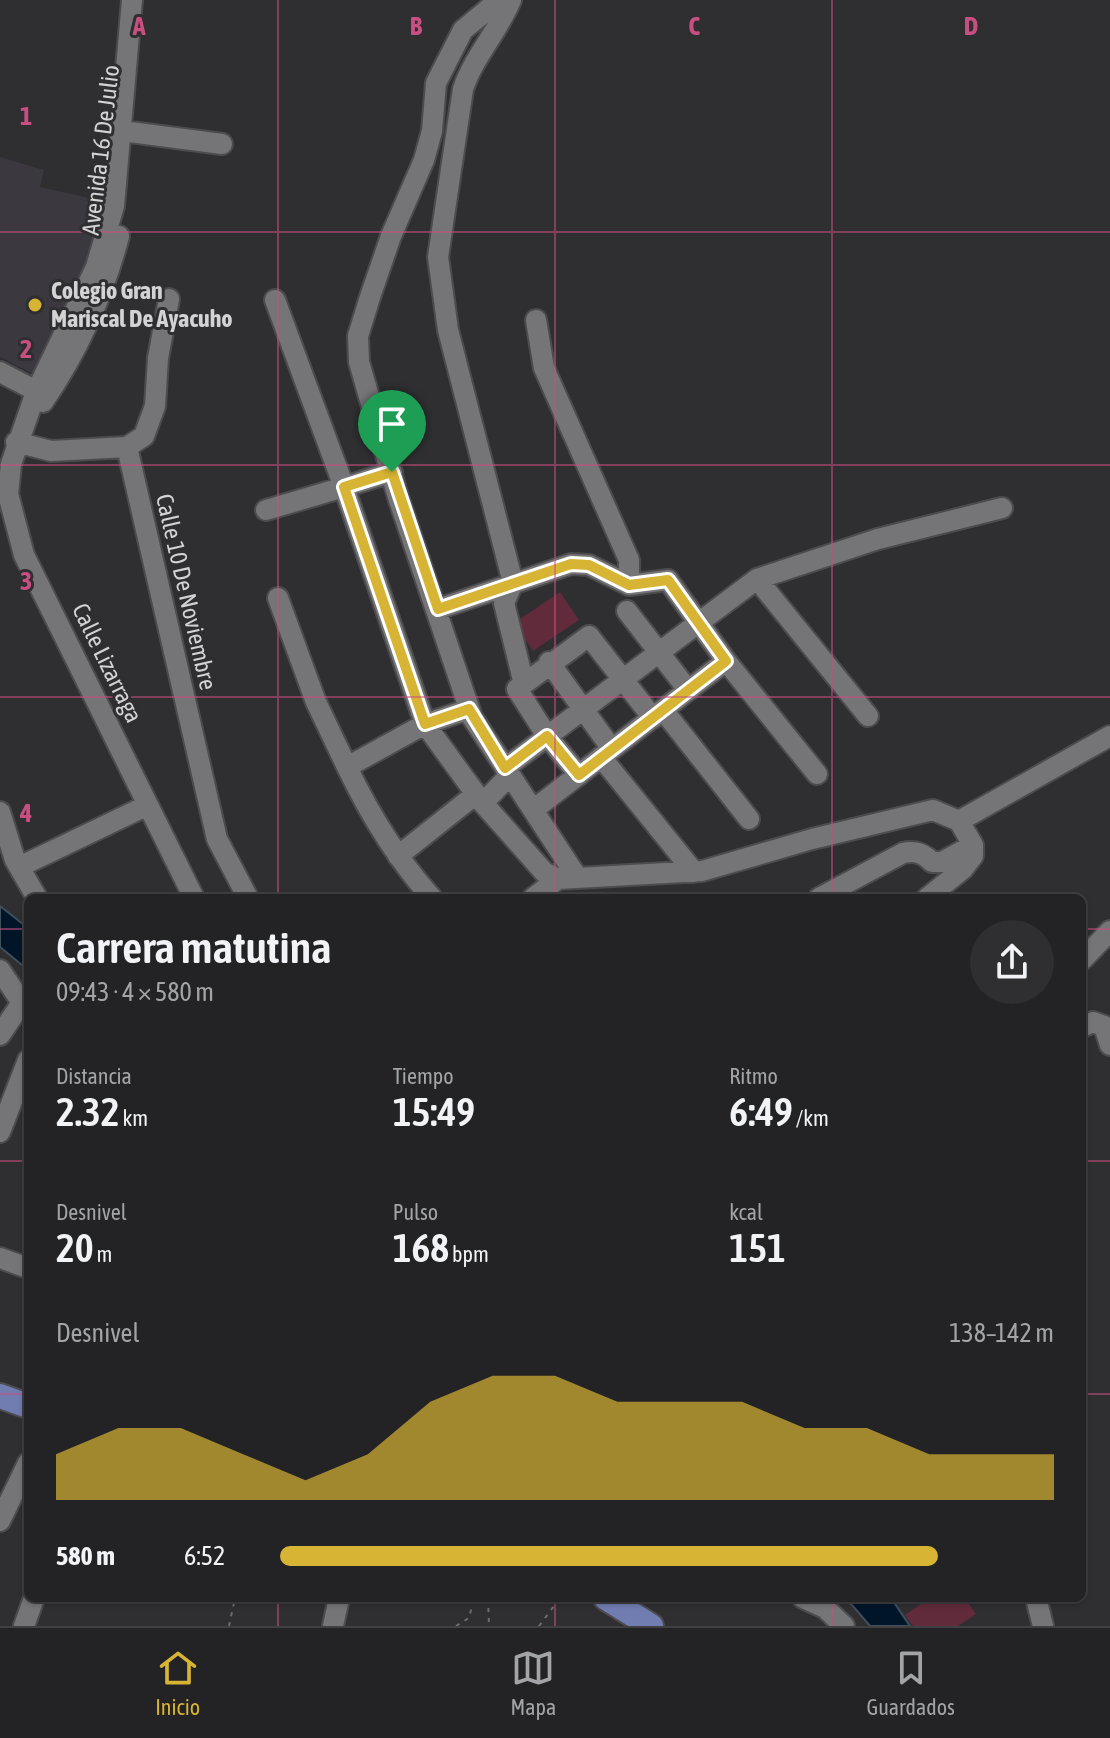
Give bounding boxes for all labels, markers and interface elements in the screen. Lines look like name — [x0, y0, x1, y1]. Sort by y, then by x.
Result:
text: A — [132, 11, 146, 41]
text: B — [410, 11, 423, 41]
text: C — [688, 11, 700, 41]
text: D — [964, 11, 978, 41]
street label: Avenida 16 De Julio — [77, 63, 124, 237]
text: 1 — [20, 101, 32, 131]
place label: Colegio Gran Mariscal De Ayacuho — [51, 277, 233, 332]
marker: Colegio Gran Mariscal De Ayacuho — [26, 296, 44, 314]
text: 2 — [20, 334, 32, 364]
pin — [358, 390, 426, 472]
icon: arrive — [370, 402, 414, 446]
street label: Calle 10 De Noviembre — [151, 491, 222, 692]
text: 3 — [20, 566, 32, 596]
street label: Calle Lizarraga — [67, 599, 148, 727]
text: 4 — [19, 798, 32, 828]
button: share — [970, 920, 1054, 1004]
text: Carrera matutina — [56, 922, 331, 972]
text: 09:43 · 4 × 580 m — [56, 977, 214, 1007]
text: Distancia — [56, 1063, 132, 1089]
text: Tiempo — [393, 1063, 454, 1089]
text: Ritmo — [729, 1063, 778, 1089]
text: 2.32 — [56, 1089, 120, 1134]
text: 15:49 — [393, 1089, 475, 1134]
text: 6:49 — [729, 1089, 793, 1134]
text: km — [120, 1105, 148, 1131]
text: /km — [793, 1105, 829, 1131]
text: Desnivel — [56, 1199, 126, 1225]
text: Pulso — [393, 1199, 438, 1225]
text: kcal — [729, 1199, 763, 1225]
text: 20 — [56, 1225, 94, 1270]
text: 168 — [393, 1225, 449, 1270]
text: 151 — [729, 1225, 786, 1270]
text: m — [94, 1241, 112, 1267]
text: bpm — [449, 1241, 489, 1267]
text: Desnivel — [56, 1318, 139, 1348]
text: 138–142 m — [949, 1318, 1054, 1348]
text: 580 m — [56, 1541, 115, 1571]
text: 6:52 — [184, 1541, 225, 1571]
tab: Inicio — [155, 1646, 200, 1720]
tab: Mapa — [511, 1646, 556, 1720]
tab: Guardados — [867, 1646, 955, 1720]

